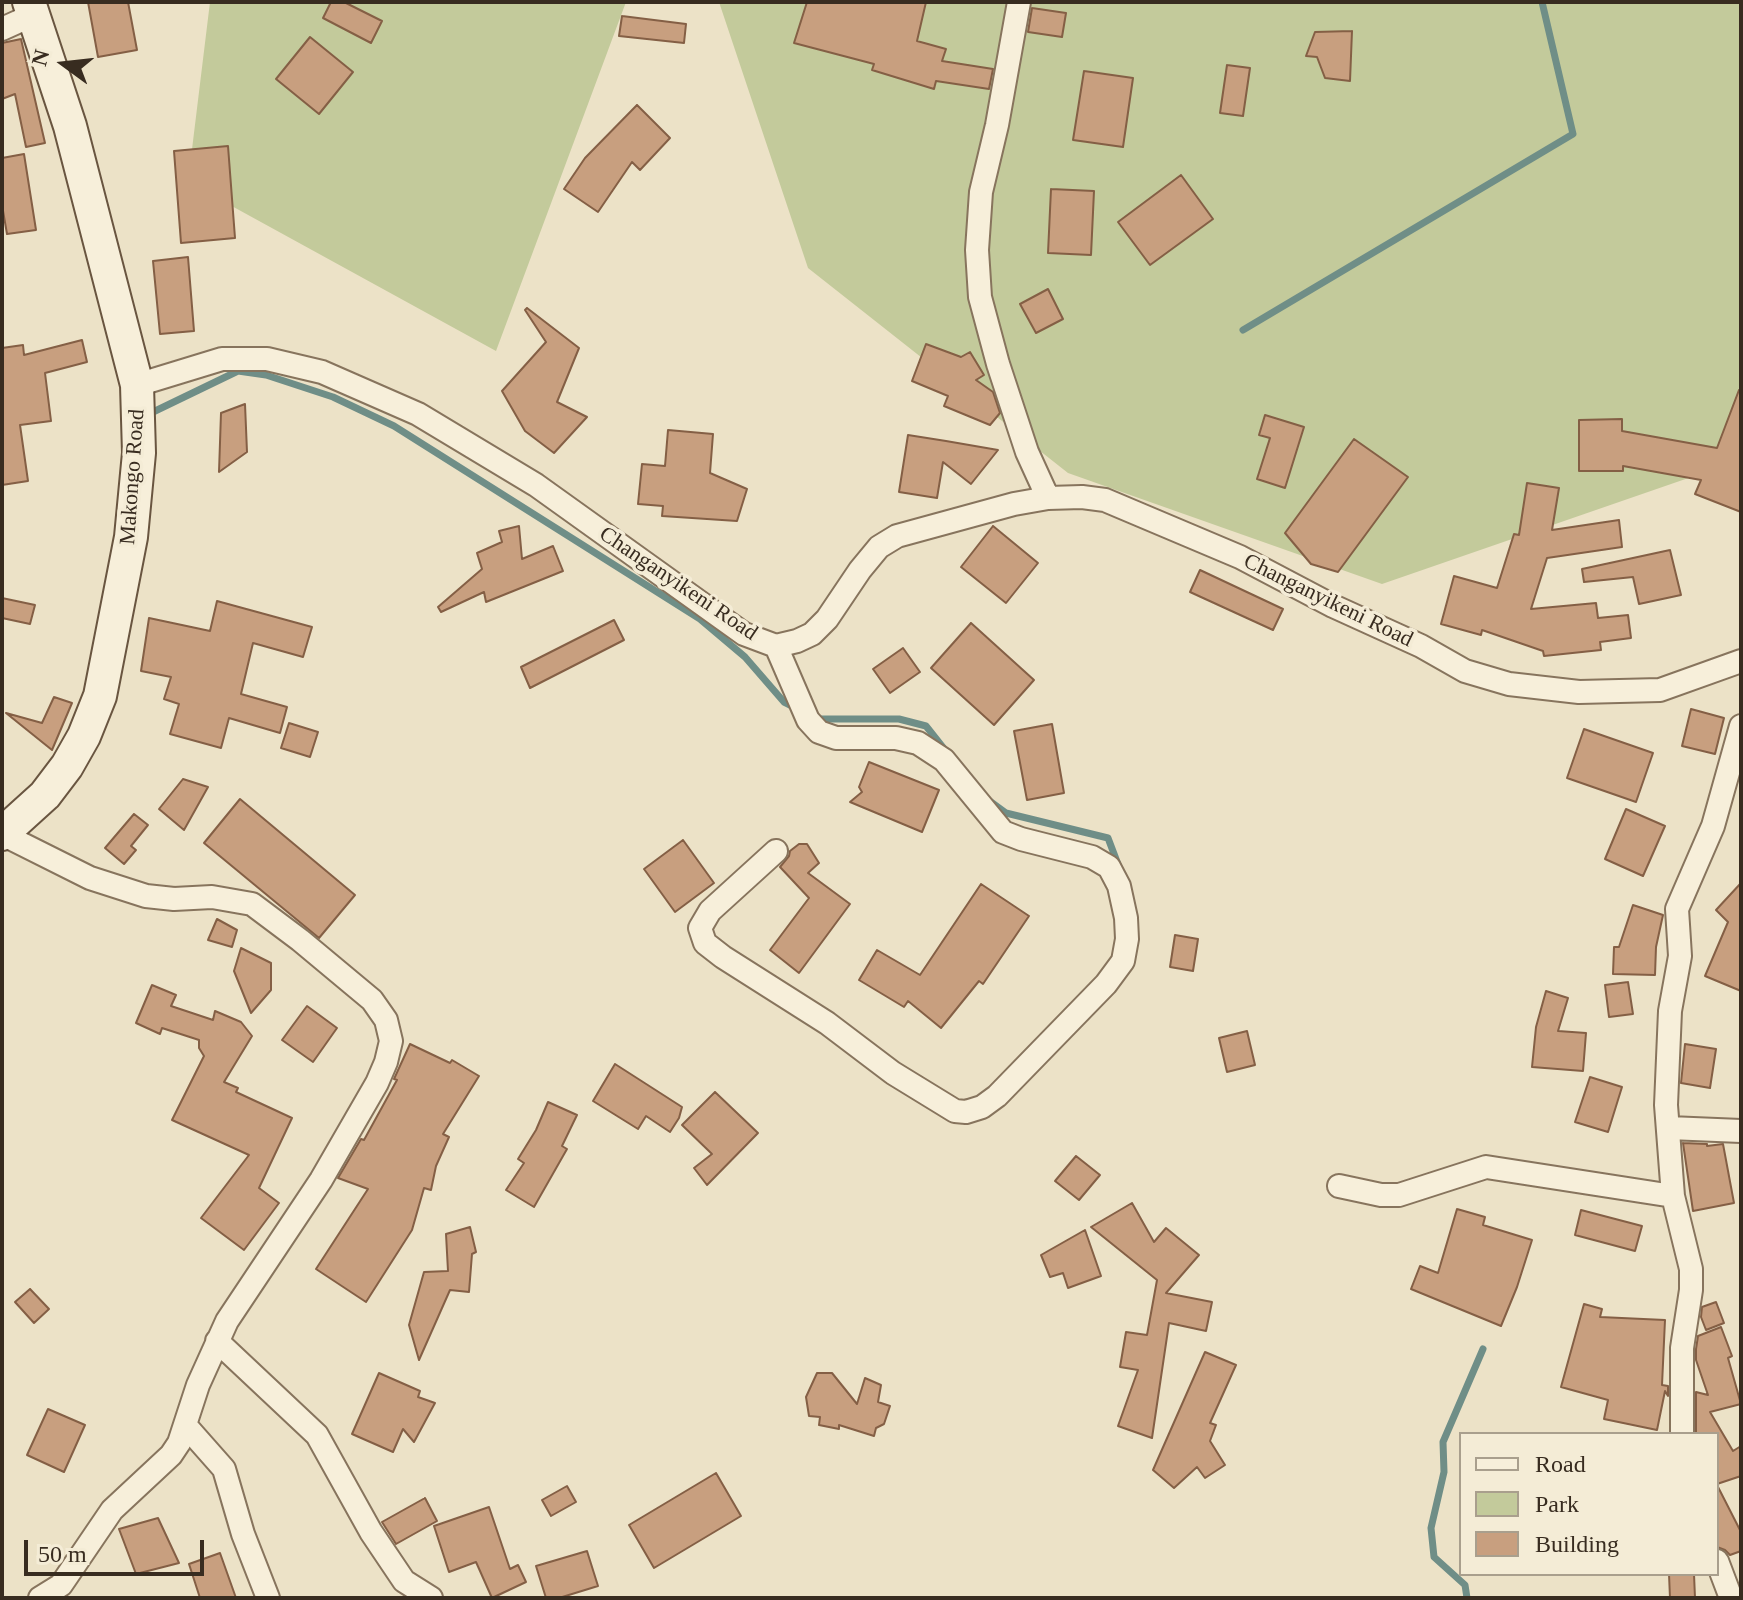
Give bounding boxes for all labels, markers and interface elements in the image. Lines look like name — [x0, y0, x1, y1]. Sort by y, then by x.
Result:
north arrow — [24, 24, 104, 104]
text: N — [26, 47, 54, 69]
street label: Makongo Road — [115, 408, 151, 546]
street label: Changanyikeni Road — [594, 521, 762, 647]
street label: Changanyikeni Road — [1239, 549, 1417, 653]
legend — [1459, 1432, 1719, 1576]
text: Road — [1535, 1451, 1586, 1477]
text: Park — [1535, 1491, 1579, 1517]
scale bar — [28, 1524, 208, 1574]
text: Building — [1535, 1531, 1619, 1557]
text: 50 m — [38, 1541, 87, 1567]

